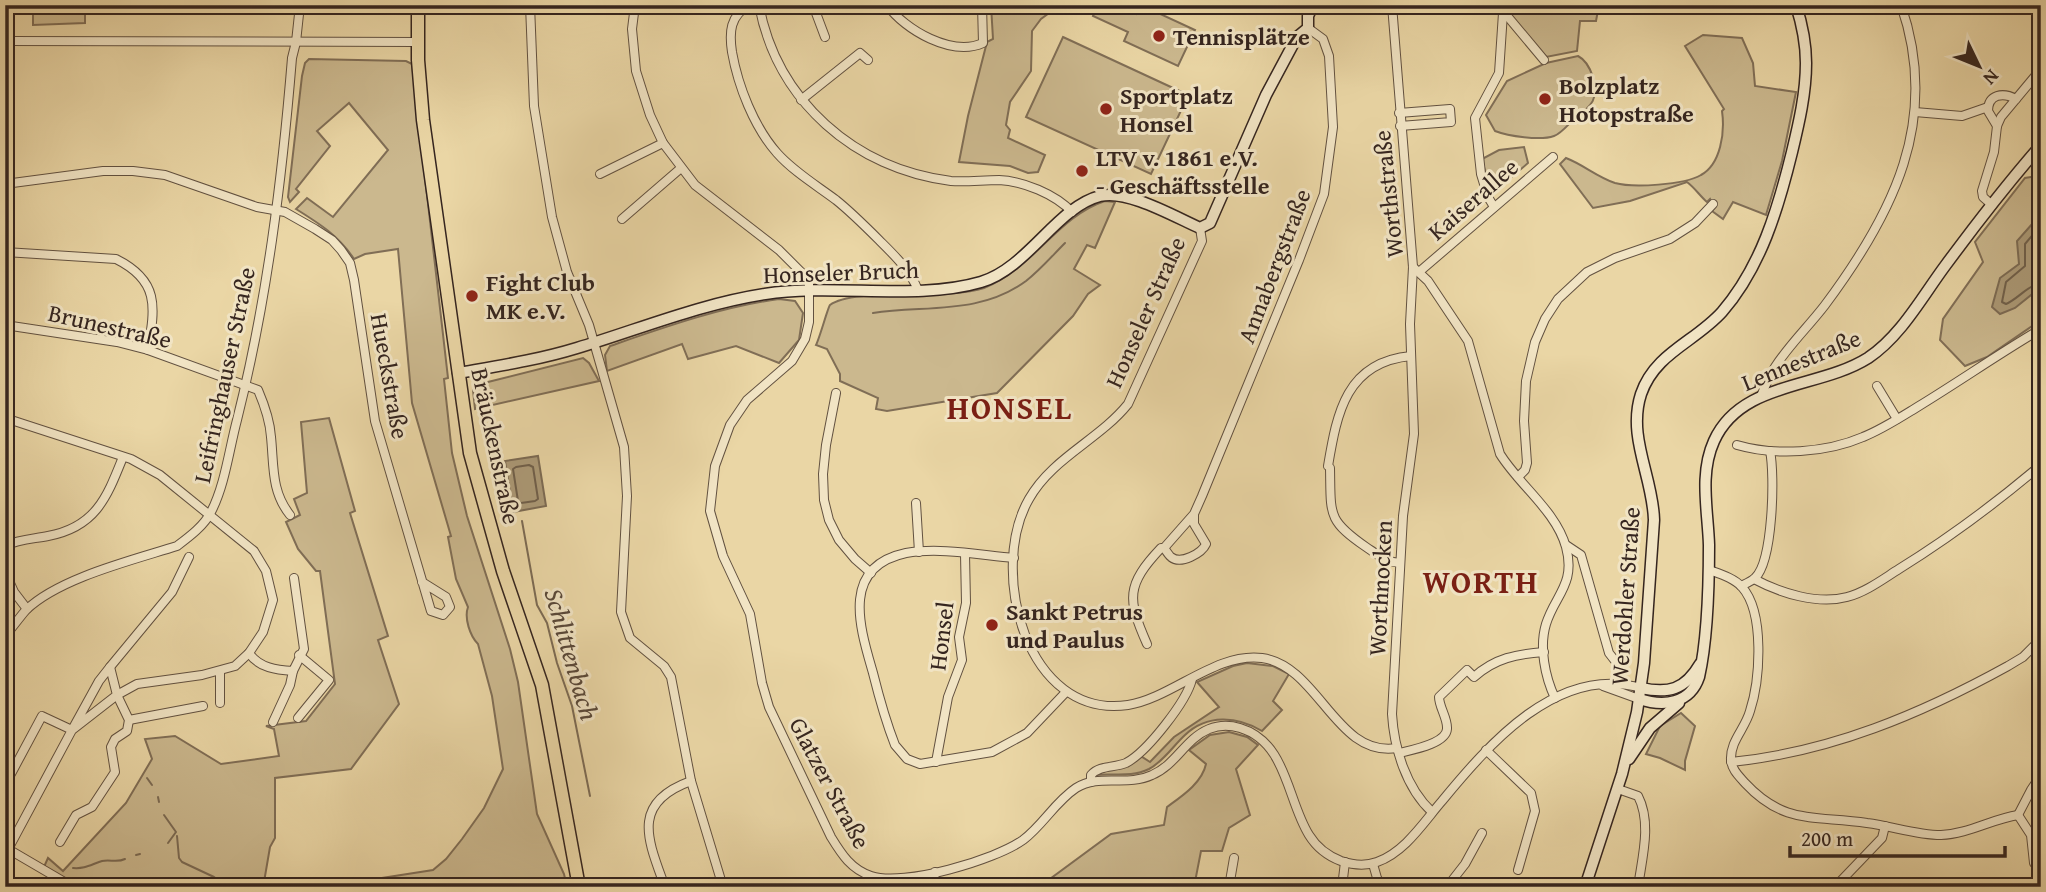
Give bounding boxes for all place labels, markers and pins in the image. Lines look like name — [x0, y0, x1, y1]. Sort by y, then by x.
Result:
place label: Tennisplätze — [1173, 19, 1310, 54]
marker: Tennisplätze — [1151, 28, 1167, 44]
place label: Bolzplatz Hotopstraße — [1559, 68, 1694, 131]
place label: Sportplatz Honsel — [1120, 78, 1233, 141]
marker: Bolzplatz Hotopstraße — [1537, 91, 1553, 107]
marker: Sportplatz Honsel — [1098, 101, 1114, 117]
place label: LTV v. 1861 e.V. - Geschäftsstelle — [1096, 140, 1270, 203]
marker: LTV v. 1861 e.V. - Geschäftsstelle — [1074, 163, 1090, 179]
place label: Fight Club MK e.V. — [486, 265, 595, 328]
marker: Fight Club MK e.V. — [464, 288, 480, 304]
place label: Sankt Petrus und Paulus — [1006, 594, 1143, 657]
marker: Sankt Petrus und Paulus — [984, 617, 1000, 633]

